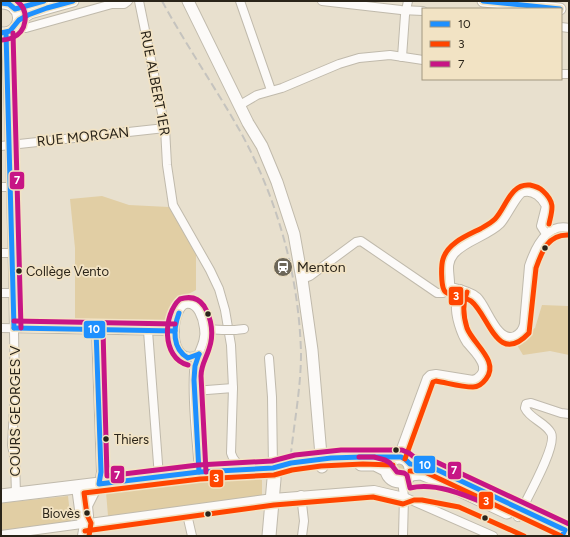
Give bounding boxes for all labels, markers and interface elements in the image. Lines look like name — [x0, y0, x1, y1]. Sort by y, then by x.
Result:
legend — [422, 8, 562, 80]
text: 10 — [458, 17, 471, 31]
street label: RUE ALBERT 1ER — [136, 29, 174, 137]
text: 3 — [458, 37, 465, 51]
text: 7 — [458, 57, 465, 71]
street label: RUE MORGAN — [36, 124, 130, 150]
line badge: 7 — [9, 171, 25, 190]
text: 7 — [14, 174, 20, 187]
unlabelled marker — [540, 243, 550, 253]
station icon: Menton — [272, 256, 294, 278]
place label: Menton — [297, 259, 346, 276]
place label: Collège Vento — [26, 264, 109, 279]
marker: Collège Vento — [14, 266, 24, 276]
line badge: 3 — [448, 286, 464, 306]
text: 3 — [453, 290, 459, 303]
unlabelled marker — [203, 309, 213, 319]
line badge: 10 — [83, 320, 106, 339]
text: 10 — [88, 323, 100, 336]
street label: COURS GEORGES V — [7, 345, 24, 476]
place label: Thiers — [114, 432, 149, 447]
marker: Thiers — [101, 434, 111, 444]
unlabelled marker — [391, 445, 401, 455]
line badge: 10 — [413, 455, 436, 474]
text: 10 — [419, 459, 431, 472]
line badge: 7 — [447, 461, 462, 480]
text: 7 — [451, 464, 457, 477]
line badge: 7 — [110, 465, 125, 484]
text: 7 — [114, 469, 120, 482]
line badge: 3 — [209, 469, 224, 488]
text: 3 — [213, 472, 219, 485]
line badge: 3 — [478, 491, 494, 510]
text: 3 — [483, 495, 489, 508]
place label: Biovès — [42, 506, 80, 521]
marker: Biovès — [82, 508, 92, 518]
unlabelled marker — [203, 509, 213, 519]
unlabelled marker — [480, 513, 490, 523]

